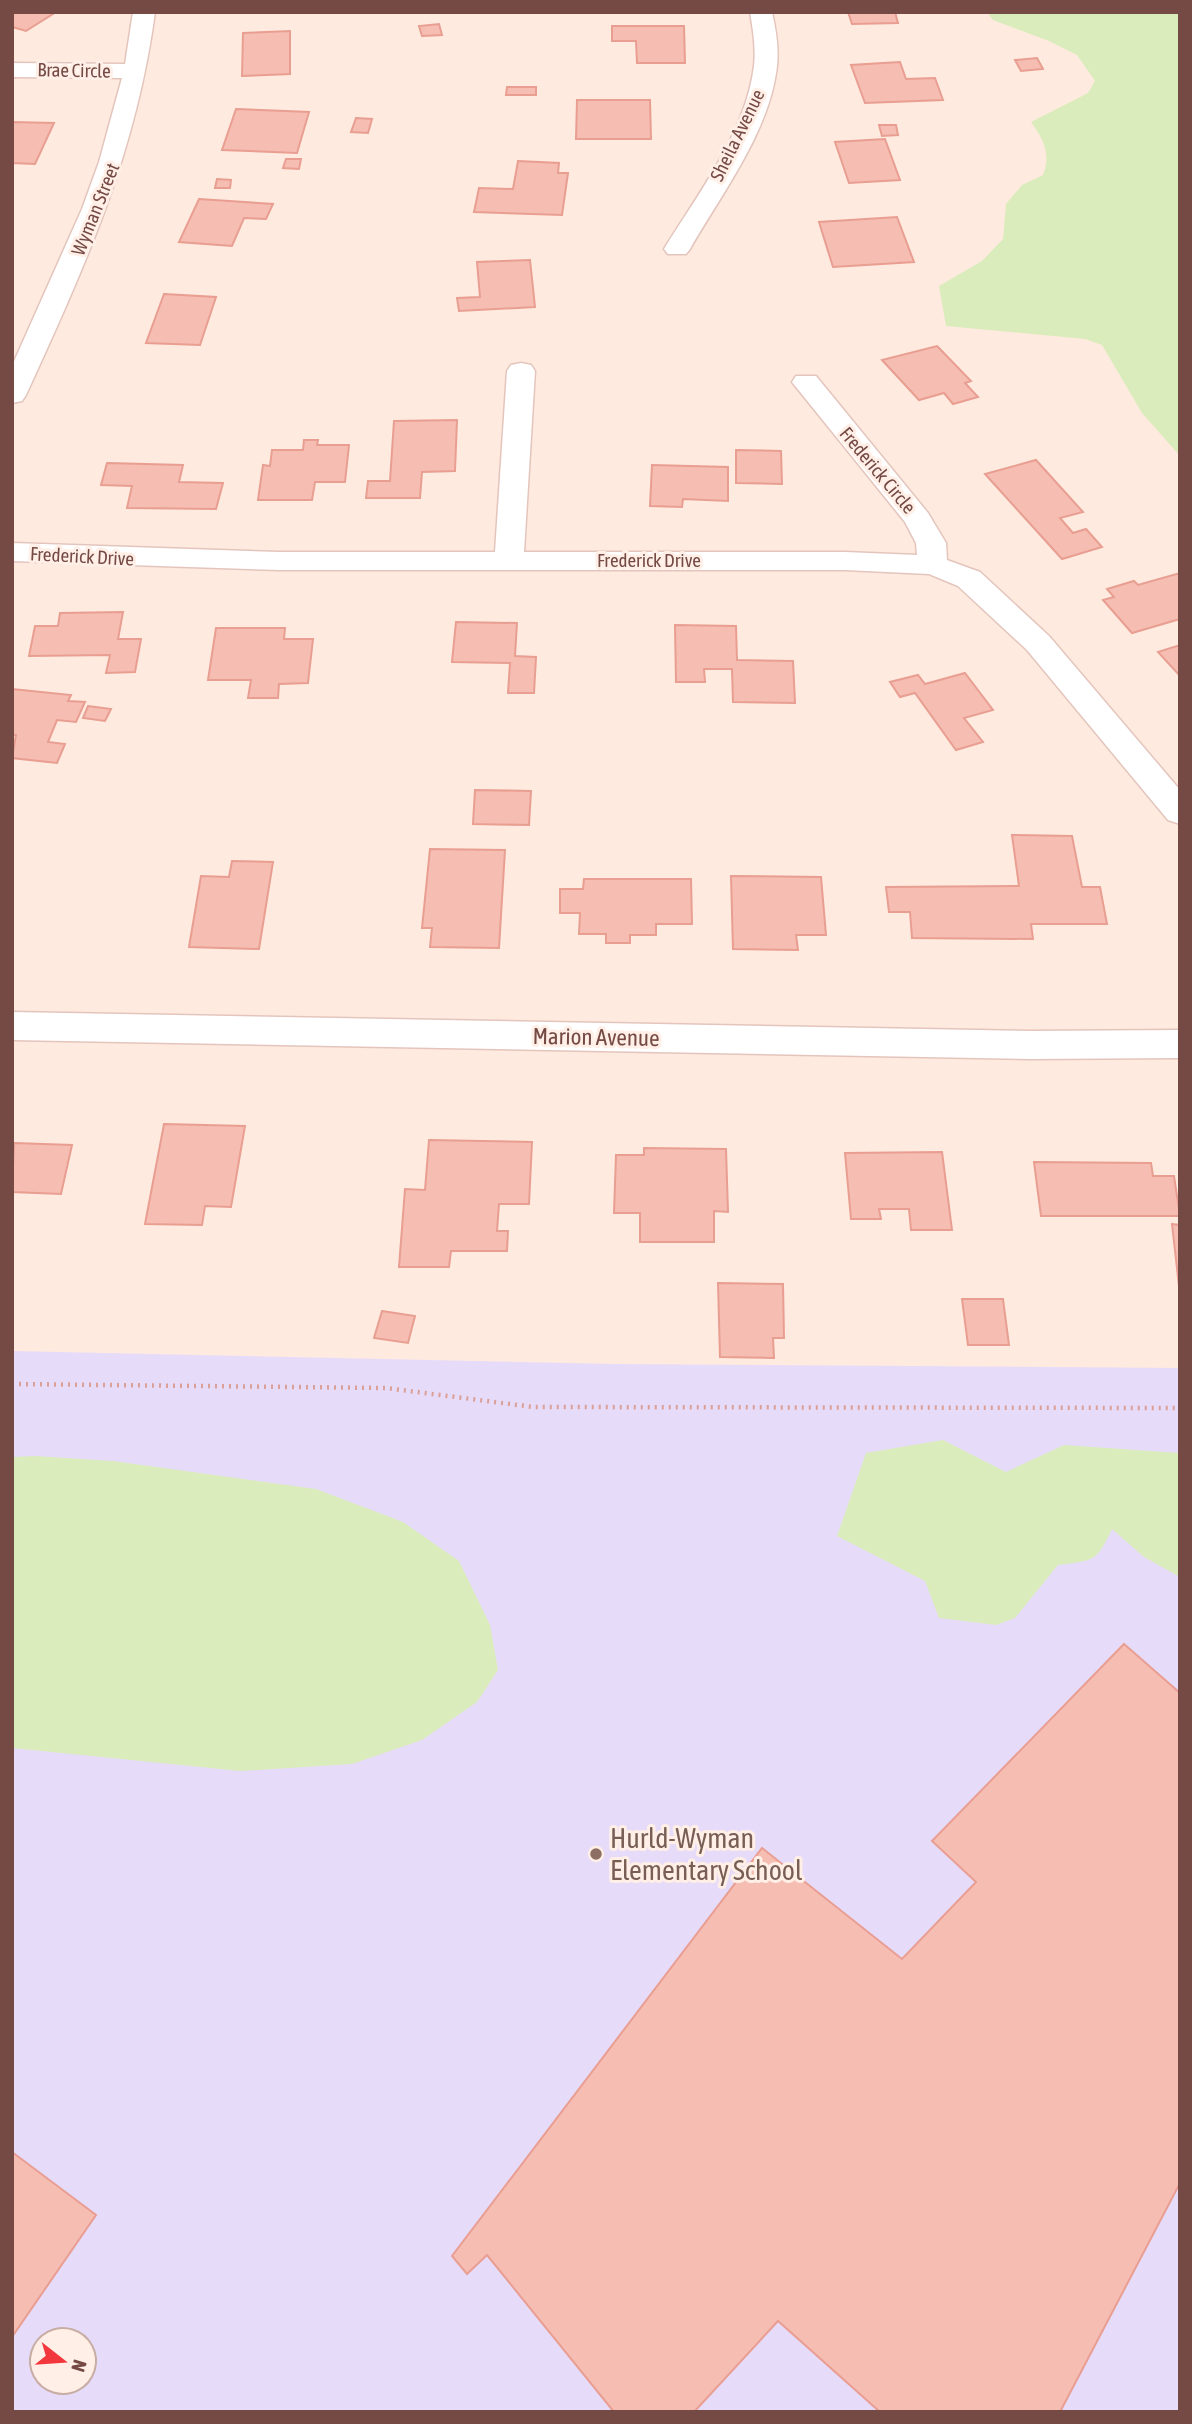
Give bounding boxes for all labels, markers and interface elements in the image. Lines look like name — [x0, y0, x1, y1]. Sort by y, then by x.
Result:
street label: Brae Circle — [37, 58, 111, 82]
street label: Sheila Avenue — [705, 86, 769, 184]
street label: Wyman Street — [67, 160, 123, 258]
street label: Frederick Circle — [835, 422, 921, 518]
street label: Frederick Drive — [30, 542, 134, 570]
street label: Frederick Drive — [597, 549, 701, 571]
street label: Marion Avenue — [532, 1023, 660, 1051]
place label: Hurld-Wyman Elementary School — [610, 1822, 803, 1886]
marker: Hurld-Wyman Elementary School — [588, 1846, 604, 1862]
north arrow — [28, 2326, 98, 2396]
text: N — [67, 2357, 91, 2375]

